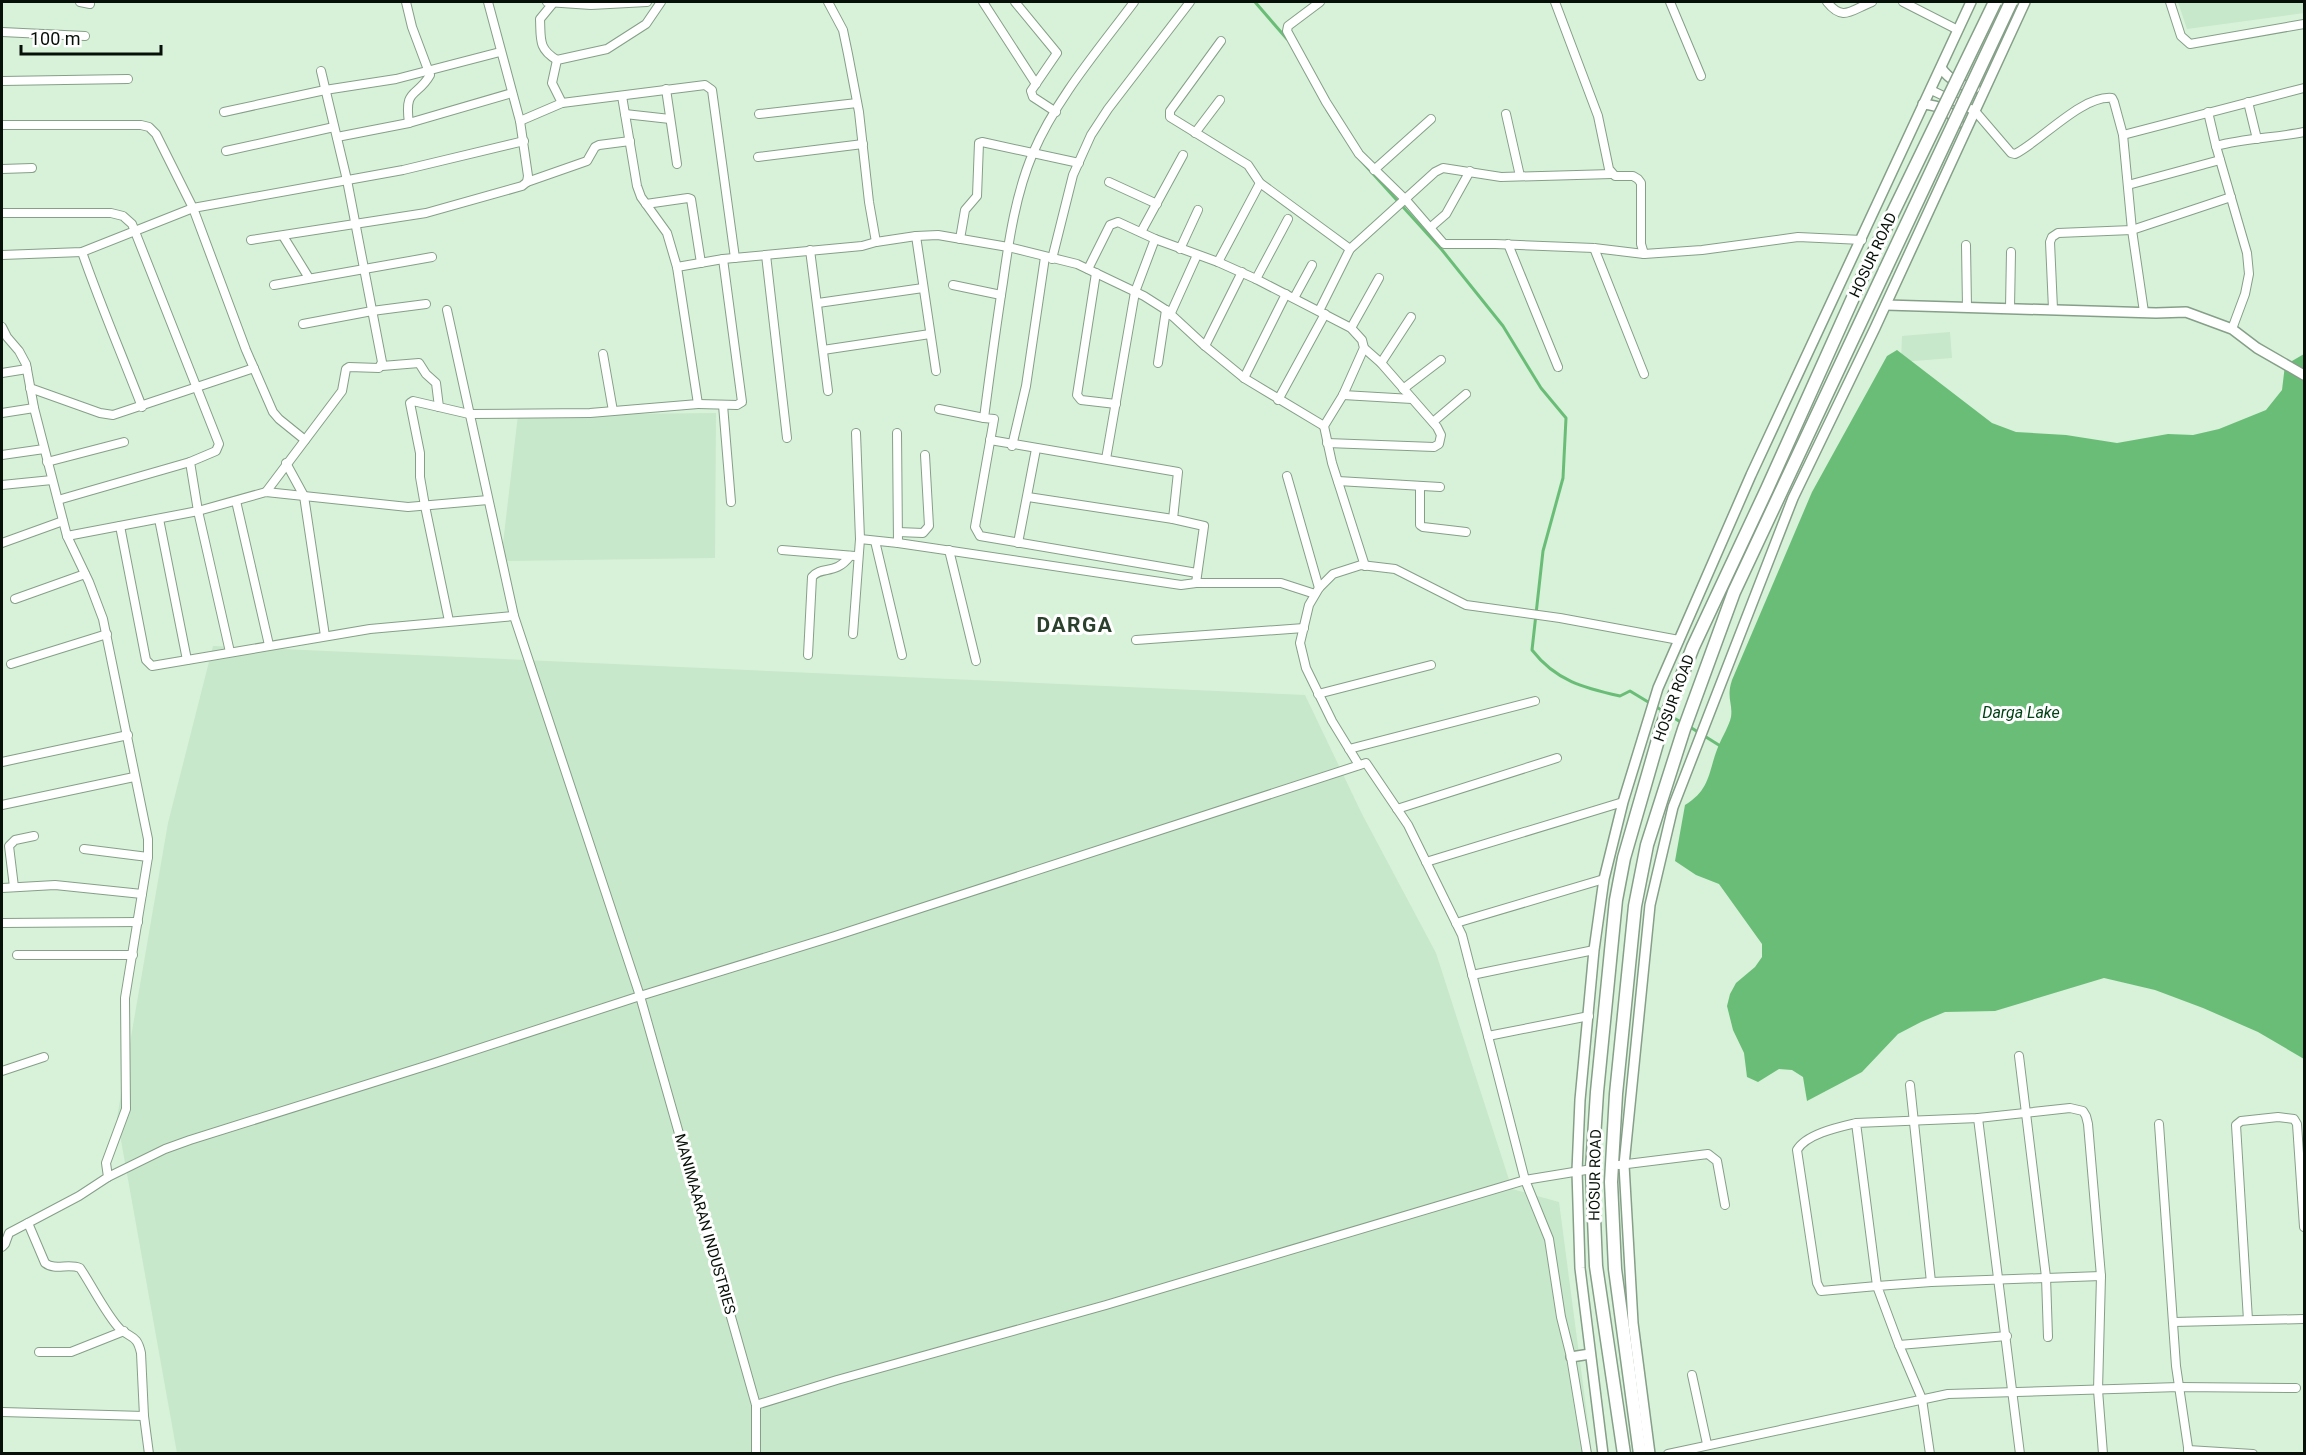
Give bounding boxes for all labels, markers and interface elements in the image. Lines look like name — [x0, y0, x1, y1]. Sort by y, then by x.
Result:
scale bar — [21, 18, 160, 56]
text: 100 m — [30, 28, 81, 49]
street label: HOSUR ROAD — [1845, 210, 1901, 300]
district label: DARGA — [1037, 613, 1113, 637]
street label: HOSUR ROAD — [1650, 652, 1698, 744]
water label: Darga Lake — [1982, 703, 2060, 722]
street label: HOSUR ROAD — [1585, 1129, 1605, 1221]
street label: MANIMAARAN INDUSTRIES — [671, 1132, 739, 1316]

